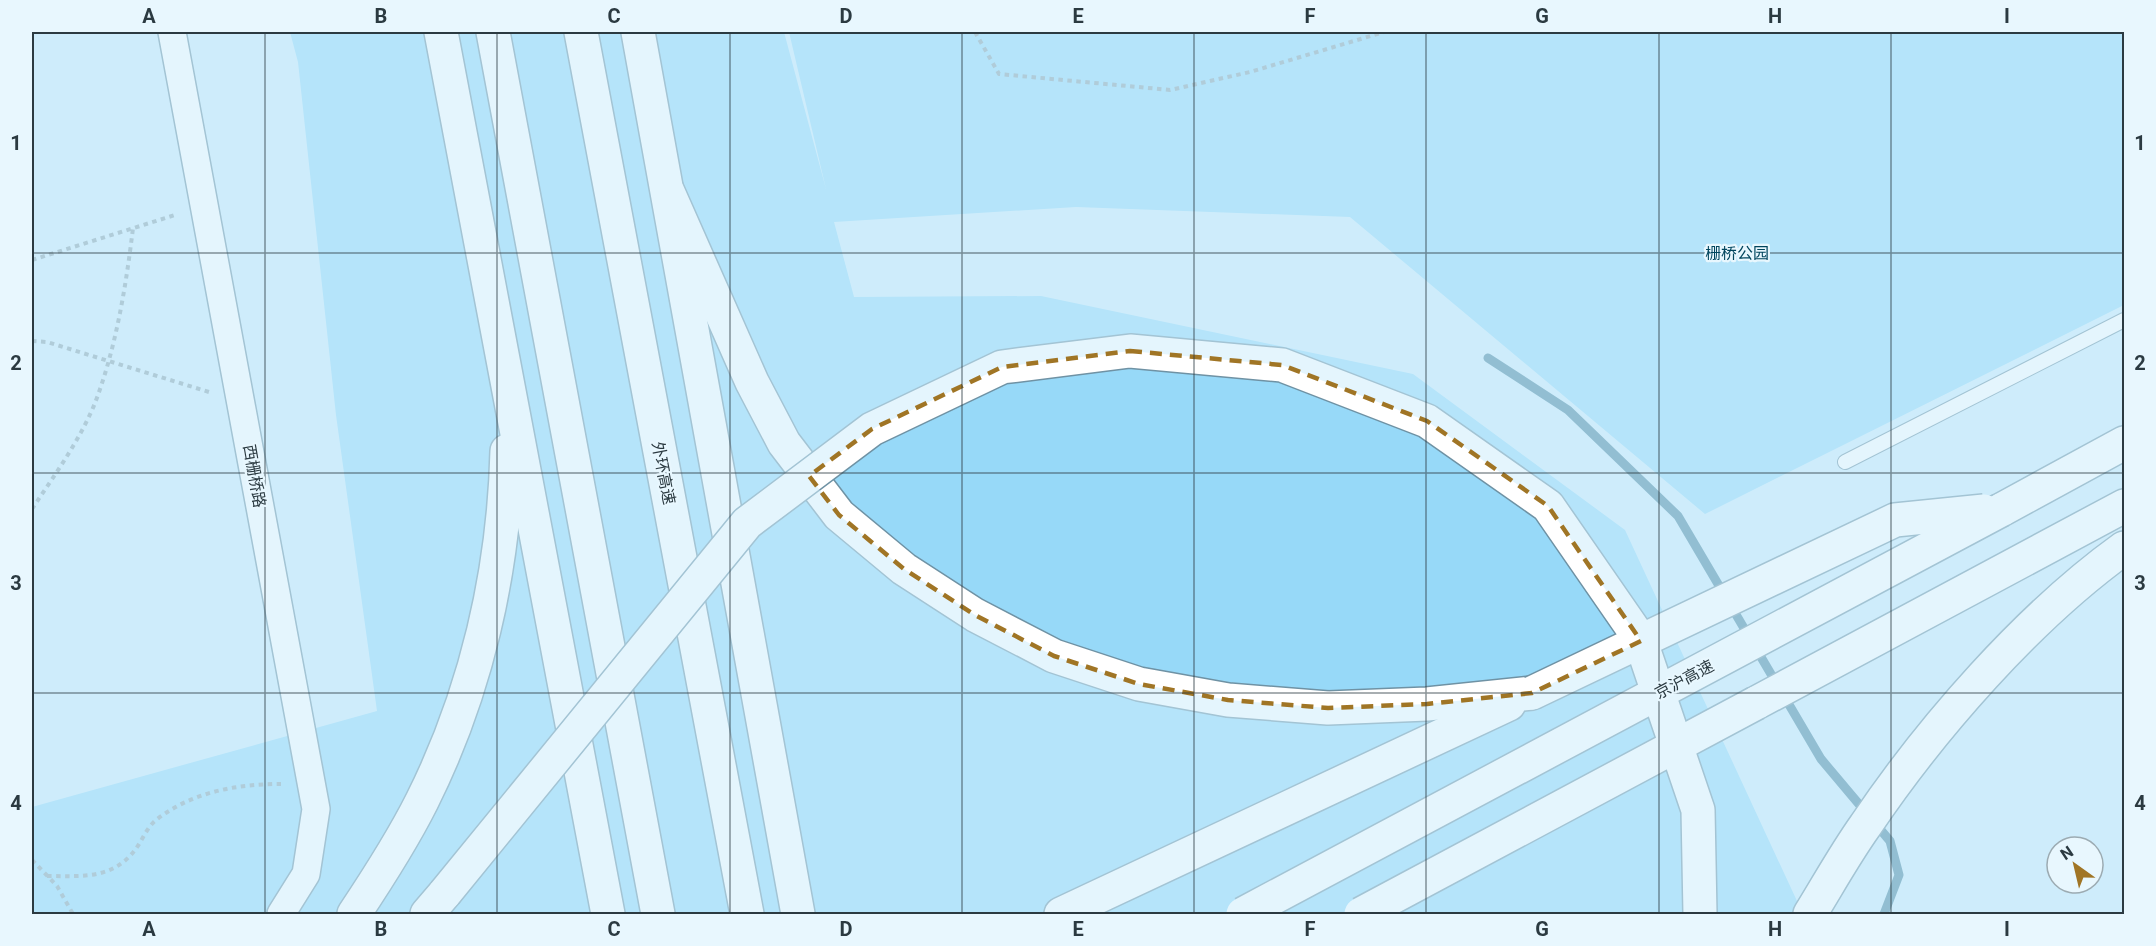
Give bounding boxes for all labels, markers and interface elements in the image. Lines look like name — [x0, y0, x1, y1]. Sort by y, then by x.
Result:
text: A — [142, 4, 156, 28]
text: B — [375, 4, 387, 28]
text: C — [607, 4, 621, 28]
text: D — [840, 4, 853, 28]
text: E — [1072, 4, 1084, 28]
text: F — [1305, 4, 1316, 28]
text: G — [1535, 4, 1549, 28]
text: H — [1768, 4, 1782, 28]
text: I — [2004, 4, 2010, 28]
text: 1 — [10, 131, 22, 155]
text: 1 — [2134, 131, 2146, 155]
park label: 栅桥公园 — [1705, 244, 1769, 263]
text: 2 — [10, 351, 22, 375]
text: 2 — [2134, 351, 2146, 375]
street label: 外环高速 — [648, 440, 679, 506]
street label: 西栅桥路 — [240, 443, 269, 509]
text: 3 — [10, 571, 22, 595]
text: 3 — [2134, 571, 2146, 595]
street label: 京沪高速 — [1652, 656, 1717, 703]
text: 4 — [10, 791, 22, 815]
text: 4 — [2134, 791, 2146, 815]
north arrow — [2045, 835, 2105, 895]
text: N — [2057, 842, 2077, 864]
text: A — [142, 917, 156, 941]
text: B — [375, 917, 387, 941]
text: C — [607, 917, 621, 941]
text: D — [840, 917, 853, 941]
text: E — [1072, 917, 1084, 941]
text: F — [1305, 917, 1316, 941]
text: G — [1535, 917, 1549, 941]
text: H — [1768, 917, 1782, 941]
text: I — [2004, 917, 2010, 941]

